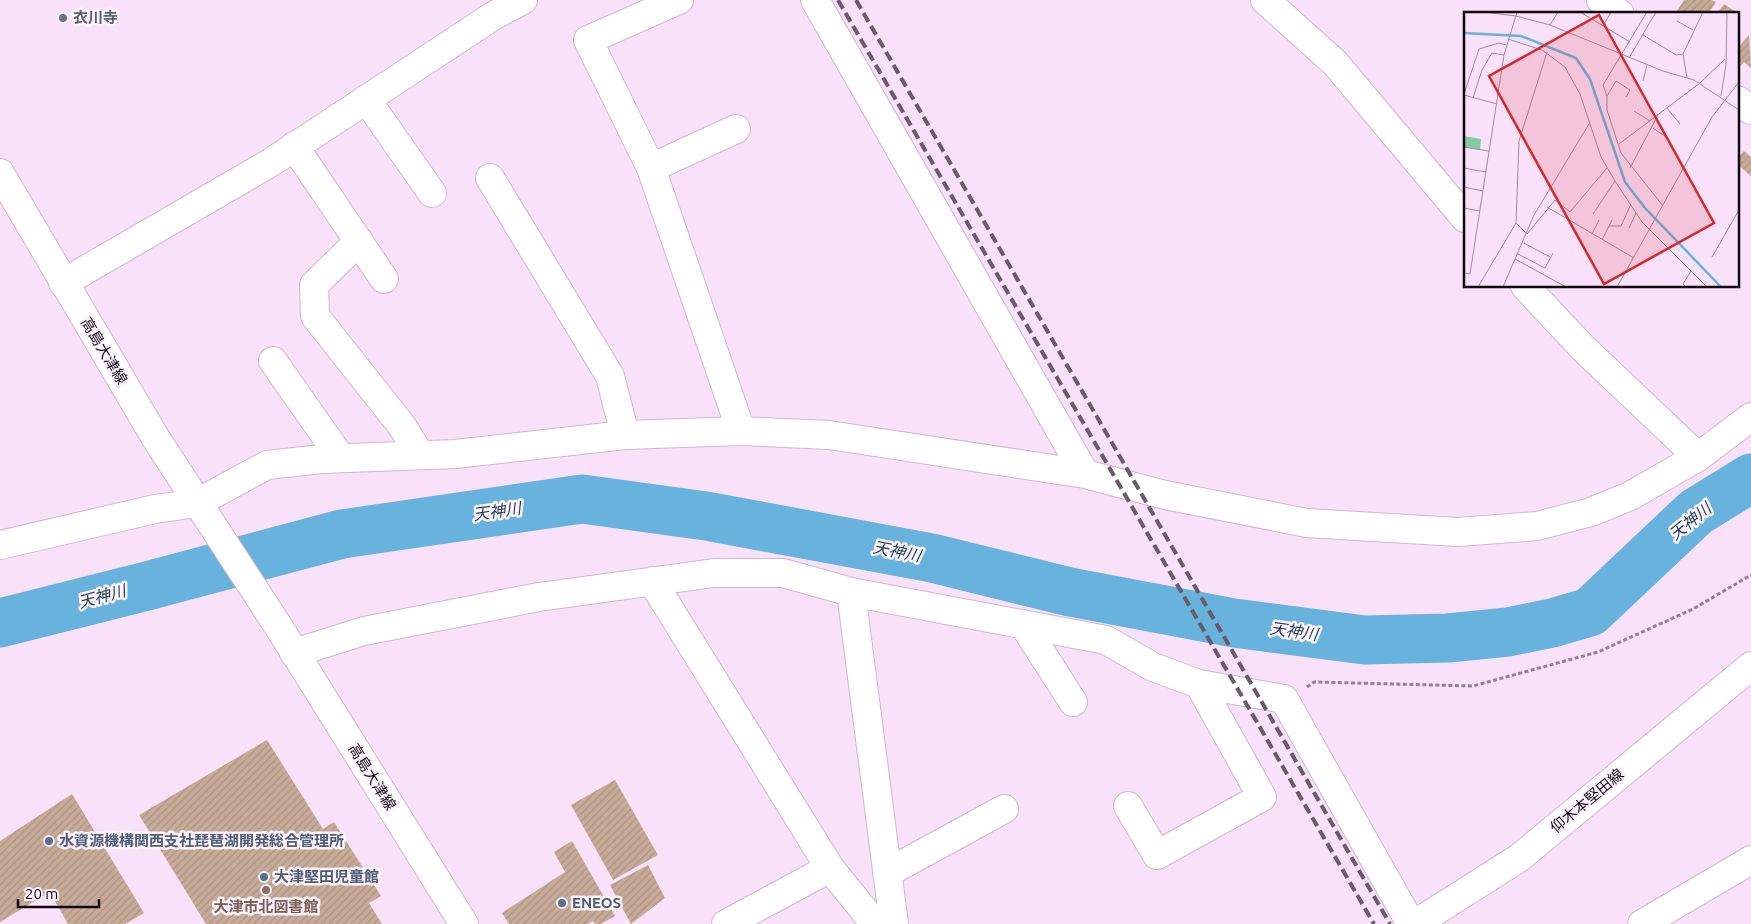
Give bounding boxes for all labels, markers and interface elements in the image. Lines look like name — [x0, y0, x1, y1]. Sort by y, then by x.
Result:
place label: 衣川寺 — [73, 9, 118, 26]
marker: 衣川寺 — [57, 12, 69, 24]
inset map — [1464, 12, 1738, 288]
street label: 高島大津線 — [78, 314, 131, 387]
water label: 天神川 — [472, 498, 524, 523]
water label: 天神川 — [1666, 498, 1716, 543]
water label: 天神川 — [872, 538, 924, 565]
water label: 天神川 — [76, 581, 129, 611]
water label: 天神川 — [1269, 619, 1321, 644]
street label: 高島大津線 — [345, 740, 400, 813]
street label: 仰木本堅田線 — [1546, 765, 1627, 837]
place label: 水資源機構関西支社琵琶湖開発総合管理所 — [59, 832, 344, 849]
marker: 水資源機構関西支社琵琶湖開発総合管理所 — [43, 835, 55, 847]
place label: 大津堅田児童館 — [274, 868, 379, 885]
marker: 大津堅田児童館 — [258, 871, 270, 883]
scale bar — [18, 876, 99, 908]
marker: 大津市北図書館 — [260, 884, 272, 896]
text: 20 m — [25, 885, 58, 902]
place label: ENEOS — [572, 894, 621, 911]
marker: ENEOS — [556, 897, 568, 909]
place label: 大津市北図書館 — [213, 898, 319, 915]

